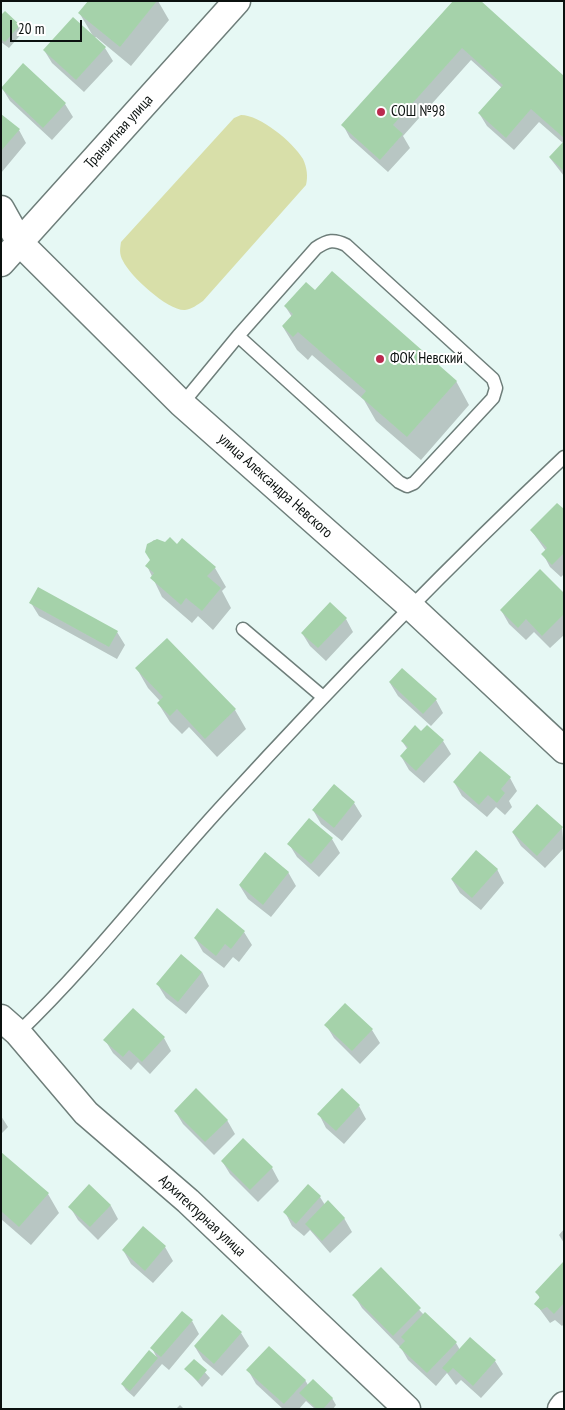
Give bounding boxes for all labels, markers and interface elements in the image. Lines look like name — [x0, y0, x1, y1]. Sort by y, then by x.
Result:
scale bar — [12, 10, 85, 42]
text: 20 m — [18, 19, 44, 38]
street label: Транзитная улица — [81, 91, 157, 173]
place label: СОШ №98 — [391, 103, 445, 121]
marker: СОШ №98 — [375, 106, 387, 118]
place label: ФОК Невский — [390, 350, 463, 368]
marker: ФОК Невский — [374, 353, 386, 365]
street label: улица Александра Невского — [214, 430, 336, 542]
street label: Архитектурная улица — [155, 1171, 249, 1261]

